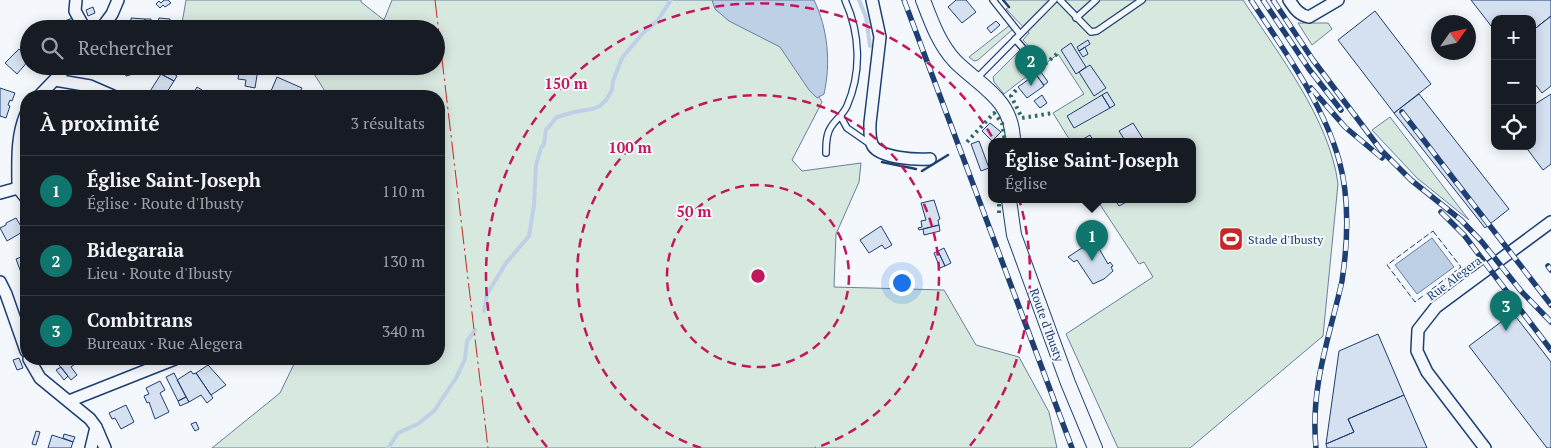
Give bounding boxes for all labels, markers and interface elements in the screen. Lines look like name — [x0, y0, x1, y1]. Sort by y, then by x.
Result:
north arrow — [1431, 15, 1476, 60]
map controls — [1491, 15, 1536, 150]
button: + — [1491, 15, 1536, 60]
search box — [20, 20, 445, 75]
icon: search — [38, 34, 66, 62]
text: Rechercher — [78, 35, 173, 60]
pin: 2 — [1015, 45, 1047, 86]
button: − — [1491, 60, 1536, 105]
text: 150 m — [544, 73, 588, 93]
button: locate — [1491, 105, 1536, 150]
text: À proximité — [40, 109, 160, 137]
text: 3 résultats — [351, 112, 425, 134]
text: 100 m — [608, 137, 652, 157]
popup — [988, 138, 1196, 203]
text: Église Saint-Joseph — [1005, 147, 1179, 172]
text: Église Saint-Joseph — [87, 167, 261, 192]
text: Église — [1005, 172, 1047, 194]
text: 1 — [51, 180, 61, 202]
text: 110 m — [382, 180, 425, 202]
text: Église · Route d'Ibusty — [87, 192, 244, 214]
text: 50 m — [677, 201, 712, 221]
pin: 1 — [1076, 220, 1108, 261]
sports icon: Stade d'Ibusty — [1218, 226, 1244, 252]
place label: Stade d'Ibusty — [1248, 232, 1324, 247]
text: Bidegaraia — [87, 237, 184, 262]
text: 2 — [51, 250, 61, 272]
text: 130 m — [382, 250, 425, 272]
street label: Rue Alegera — [1424, 253, 1484, 303]
text: Lieu · Route d'Ibusty — [87, 262, 232, 284]
centre of rings — [749, 267, 767, 285]
your location — [889, 270, 915, 296]
street label: Route d'Ibusty — [1027, 286, 1068, 365]
pin: 3 — [1490, 290, 1522, 331]
text: Combitrans — [87, 307, 193, 332]
text: 3 — [51, 320, 61, 342]
text: 340 m — [382, 320, 425, 342]
text: Bureaux · Rue Alegera — [87, 332, 243, 354]

